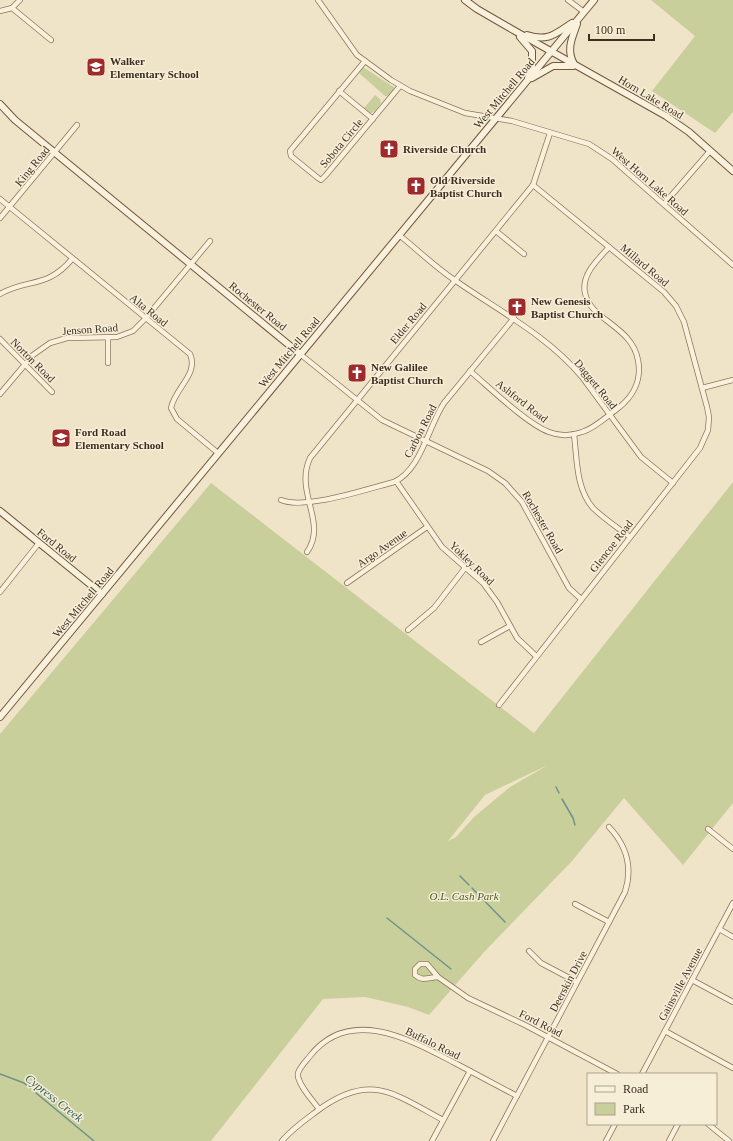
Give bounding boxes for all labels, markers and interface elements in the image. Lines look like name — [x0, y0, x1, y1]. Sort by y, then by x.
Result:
scale bar — [589, 16, 654, 42]
text: 100 m — [595, 23, 626, 37]
place label: Walker Elementary School — [110, 55, 199, 80]
street label: West Mitchell Road — [471, 55, 537, 130]
school or university icon: Walker Elementary School — [85, 56, 107, 78]
street label: Horn Lake Road — [616, 73, 686, 121]
street label: Sobota Circle — [317, 116, 365, 170]
church icon: Riverside Church — [378, 138, 400, 160]
street label: King Road — [12, 143, 52, 188]
place label: Riverside Church — [403, 143, 486, 155]
street label: West Horn Lake Road — [609, 144, 691, 218]
place label: Old Riverside Baptist Church — [430, 174, 502, 199]
church icon: Old Riverside Baptist Church — [405, 175, 427, 197]
street label: Millard Road — [619, 241, 672, 289]
street label: Rochester Road — [227, 279, 289, 333]
street label: Alta Road — [128, 291, 171, 329]
place label: New Genesis Baptist Church — [531, 295, 603, 320]
church icon: New Genesis Baptist Church — [506, 296, 528, 318]
street label: Elder Road — [387, 300, 429, 346]
street label: West Mitchell Road — [256, 314, 322, 389]
street label: Jenson Road — [62, 321, 119, 337]
street label: Norton Road — [9, 336, 58, 385]
street label: Daggett Road — [572, 357, 620, 412]
place label: New Galilee Baptist Church — [371, 361, 443, 386]
church icon: New Galilee Baptist Church — [346, 362, 368, 384]
street label: Ashford Road — [494, 377, 551, 425]
street label: Carbon Road — [401, 402, 439, 460]
place label: Ford Road Elementary School — [75, 426, 164, 451]
school or university icon: Ford Road Elementary School — [50, 427, 72, 449]
street label: Rochester Road — [520, 489, 566, 556]
street label: Glencoe Road — [587, 517, 635, 574]
street label: Ford Road — [35, 526, 79, 565]
street label: Argo Avenue — [355, 526, 409, 570]
street label: Yokley Road — [447, 539, 497, 588]
street label: West Mitchell Road — [50, 564, 116, 639]
park label: O.L. Cash Park — [429, 890, 500, 902]
street label: Gainsville Avenue — [656, 945, 704, 1022]
street label: Deerskin Drive — [547, 948, 589, 1014]
street label: Ford Road — [517, 1007, 565, 1039]
street label: Buffalo Road — [404, 1025, 463, 1062]
water label: Cypress Creek — [22, 1071, 86, 1125]
legend — [587, 1073, 717, 1125]
text: Road — [623, 1082, 648, 1096]
text: Park — [623, 1102, 645, 1116]

